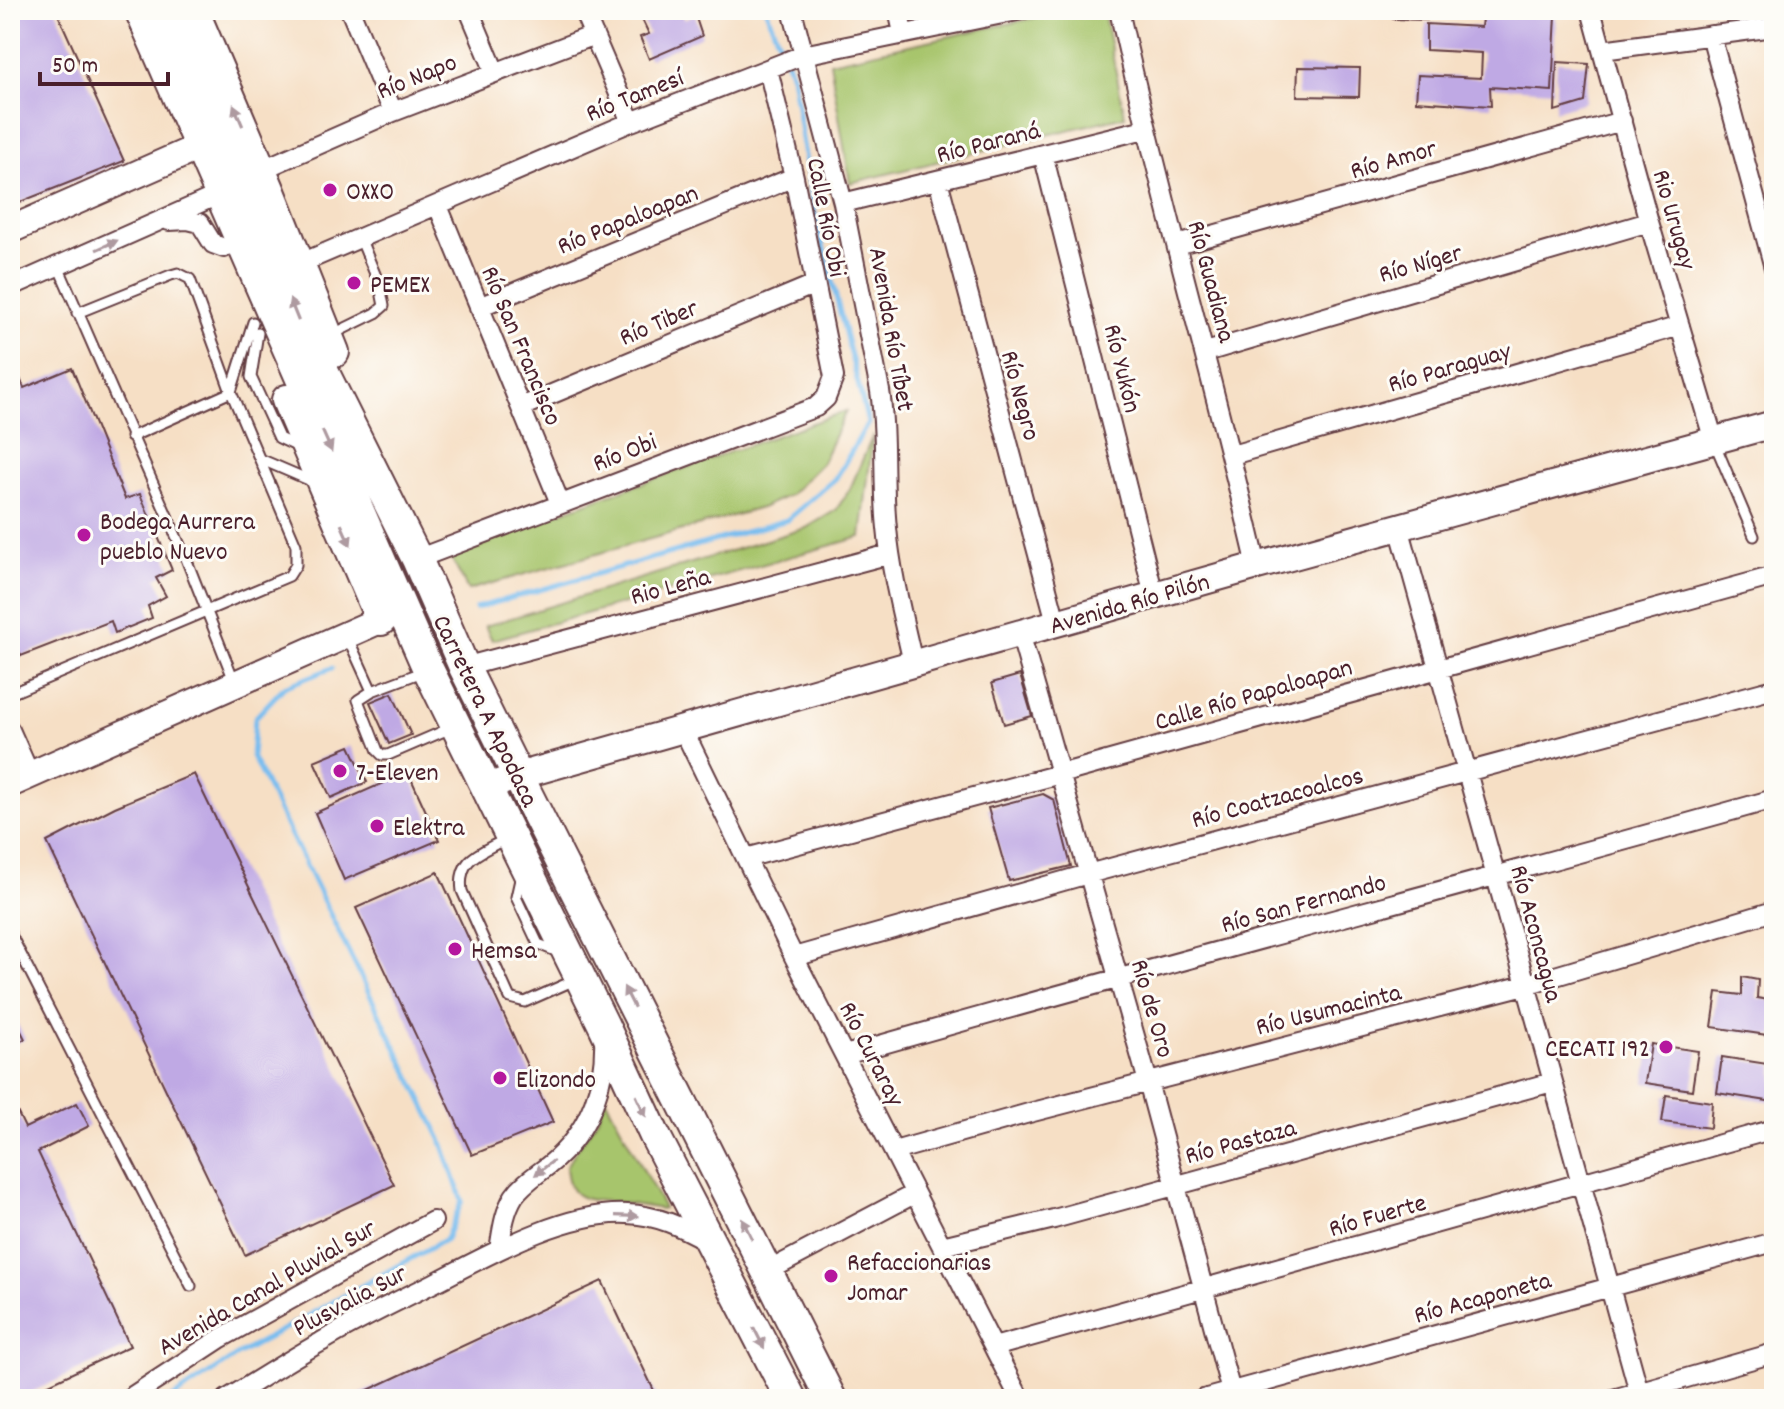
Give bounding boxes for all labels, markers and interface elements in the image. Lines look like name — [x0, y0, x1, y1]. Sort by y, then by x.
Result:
scale bar — [40, 36, 168, 86]
street label: Río Napo — [372, 45, 463, 111]
text: 50 m — [52, 50, 98, 84]
street label: Río Tamesí — [581, 60, 692, 134]
one-way arrow — [231, 103, 244, 127]
street label: Río Paraná — [933, 114, 1045, 175]
street label: Río Amor — [1346, 131, 1442, 191]
street label: Calle Río Obi — [795, 155, 854, 281]
street label: Rio Urugay — [1641, 166, 1705, 275]
place label: OXXO — [346, 175, 394, 212]
street label: Río Papaloapan — [552, 176, 704, 266]
marker: OXXO — [321, 181, 339, 199]
street label: Río Guadiana — [1176, 217, 1244, 348]
street label: Río Níger — [1375, 236, 1467, 295]
one-way arrow — [95, 238, 119, 251]
street label: Avenida Río Tíbet — [857, 245, 922, 415]
street label: Río San Francisco — [469, 261, 570, 432]
place label: PEMEX — [370, 268, 430, 305]
marker: PEMEX — [345, 274, 363, 292]
street label: Río Tiber — [614, 291, 705, 357]
one-way arrow — [288, 298, 301, 322]
street label: Río Yukón — [1092, 321, 1149, 417]
street label: Río Paraguay — [1384, 334, 1516, 405]
street label: Río Negro — [989, 347, 1048, 445]
street label: Río Obi — [588, 425, 663, 483]
one-way arrow — [321, 429, 334, 453]
place label: Bodega Aurrera pueblo Nuevo — [100, 505, 256, 572]
one-way arrow — [339, 524, 352, 547]
marker: Bodega Aurrera pueblo Nuevo — [75, 526, 93, 544]
street label: Rio Leña — [627, 560, 716, 617]
street label: Avenida Río Pilón — [1046, 565, 1214, 646]
street label: Carretera A Apodaca — [421, 609, 547, 815]
street label: Calle Río Papaloapan — [1151, 650, 1357, 742]
place label: 7-Eleven — [356, 756, 439, 793]
street label: Río Coatzacoalcos — [1188, 759, 1368, 840]
marker: 7-Eleven — [331, 762, 349, 780]
place label: Elektra — [393, 811, 465, 848]
marker: Elektra — [368, 817, 386, 835]
street label: Río Aconcagua — [1499, 861, 1571, 1007]
street label: Río San Fernando — [1217, 866, 1390, 945]
place label: Hemsa — [471, 934, 538, 971]
marker: Hemsa — [446, 940, 464, 958]
street label: Río de Oro — [1119, 955, 1182, 1062]
street label: Río Usumacinta — [1252, 975, 1406, 1047]
one-way arrow — [622, 986, 636, 1009]
street label: Río Curaray — [828, 996, 912, 1114]
place label: CECATI 192 — [1545, 1032, 1650, 1069]
marker: CECATI 192 — [1657, 1038, 1675, 1056]
place label: Elizondo — [516, 1063, 596, 1100]
marker: Elizondo — [491, 1069, 509, 1087]
one-way arrow — [634, 1095, 648, 1118]
street label: Río Pastaza — [1181, 1111, 1301, 1176]
one-way arrow — [534, 1160, 554, 1176]
street label: Río Fuerte — [1325, 1186, 1431, 1249]
one-way arrow — [614, 1209, 640, 1222]
street label: Avenida Canal Pluvial Sur — [152, 1211, 384, 1367]
one-way arrow — [740, 1217, 753, 1240]
place label: Refaccionarias Jomar — [847, 1246, 991, 1313]
street label: Plusvalia Sur — [287, 1256, 415, 1348]
street label: Río Acaponeta — [1410, 1263, 1556, 1335]
marker: Refaccionarias Jomar — [822, 1267, 840, 1285]
one-way arrow — [753, 1327, 766, 1350]

